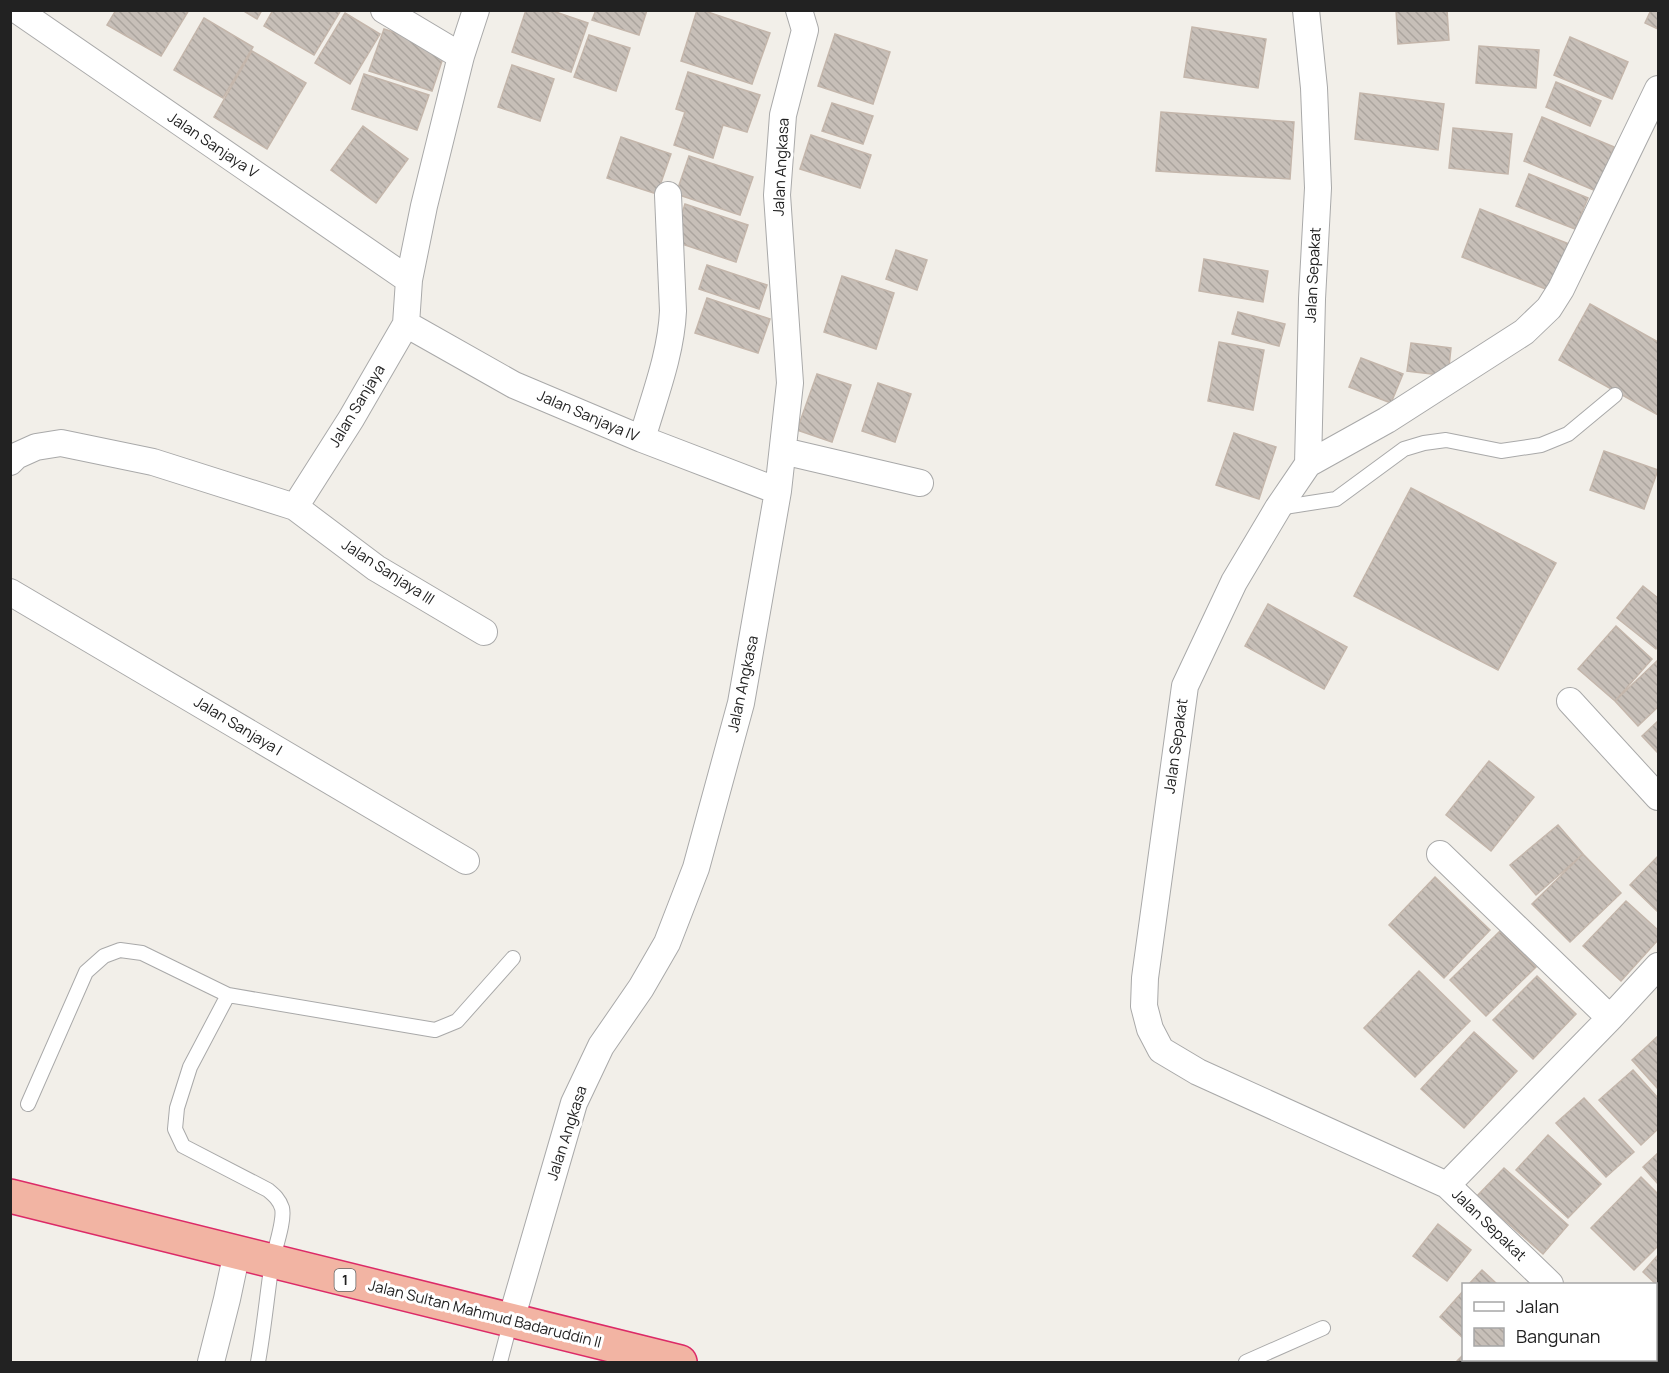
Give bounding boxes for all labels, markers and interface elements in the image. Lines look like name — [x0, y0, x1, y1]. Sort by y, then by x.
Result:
street label: Jalan Sanjaya V — [164, 106, 263, 183]
street label: Jalan Angkasa — [767, 117, 794, 217]
street label: Jalan Sepakat — [1300, 227, 1325, 323]
street label: Jalan Sanjaya — [324, 360, 390, 451]
street label: Jalan Sanjaya IV — [534, 385, 642, 446]
street label: Jalan Sanjaya III — [338, 534, 439, 609]
street label: Jalan Angkasa — [722, 634, 763, 734]
street label: Jalan Sanjaya I — [190, 691, 286, 760]
street label: Jalan Sepakat — [1158, 697, 1193, 795]
street label: Jalan Angkasa — [541, 1083, 592, 1183]
street label: Jalan Sepakat — [1448, 1184, 1531, 1265]
road number: 1 — [334, 1269, 356, 1291]
street label: Jalan Sultan Mahmud Badaruddin II — [366, 1274, 604, 1353]
legend — [1462, 1283, 1657, 1361]
text: Jalan — [1516, 1294, 1559, 1318]
text: Bangunan — [1516, 1324, 1600, 1348]

